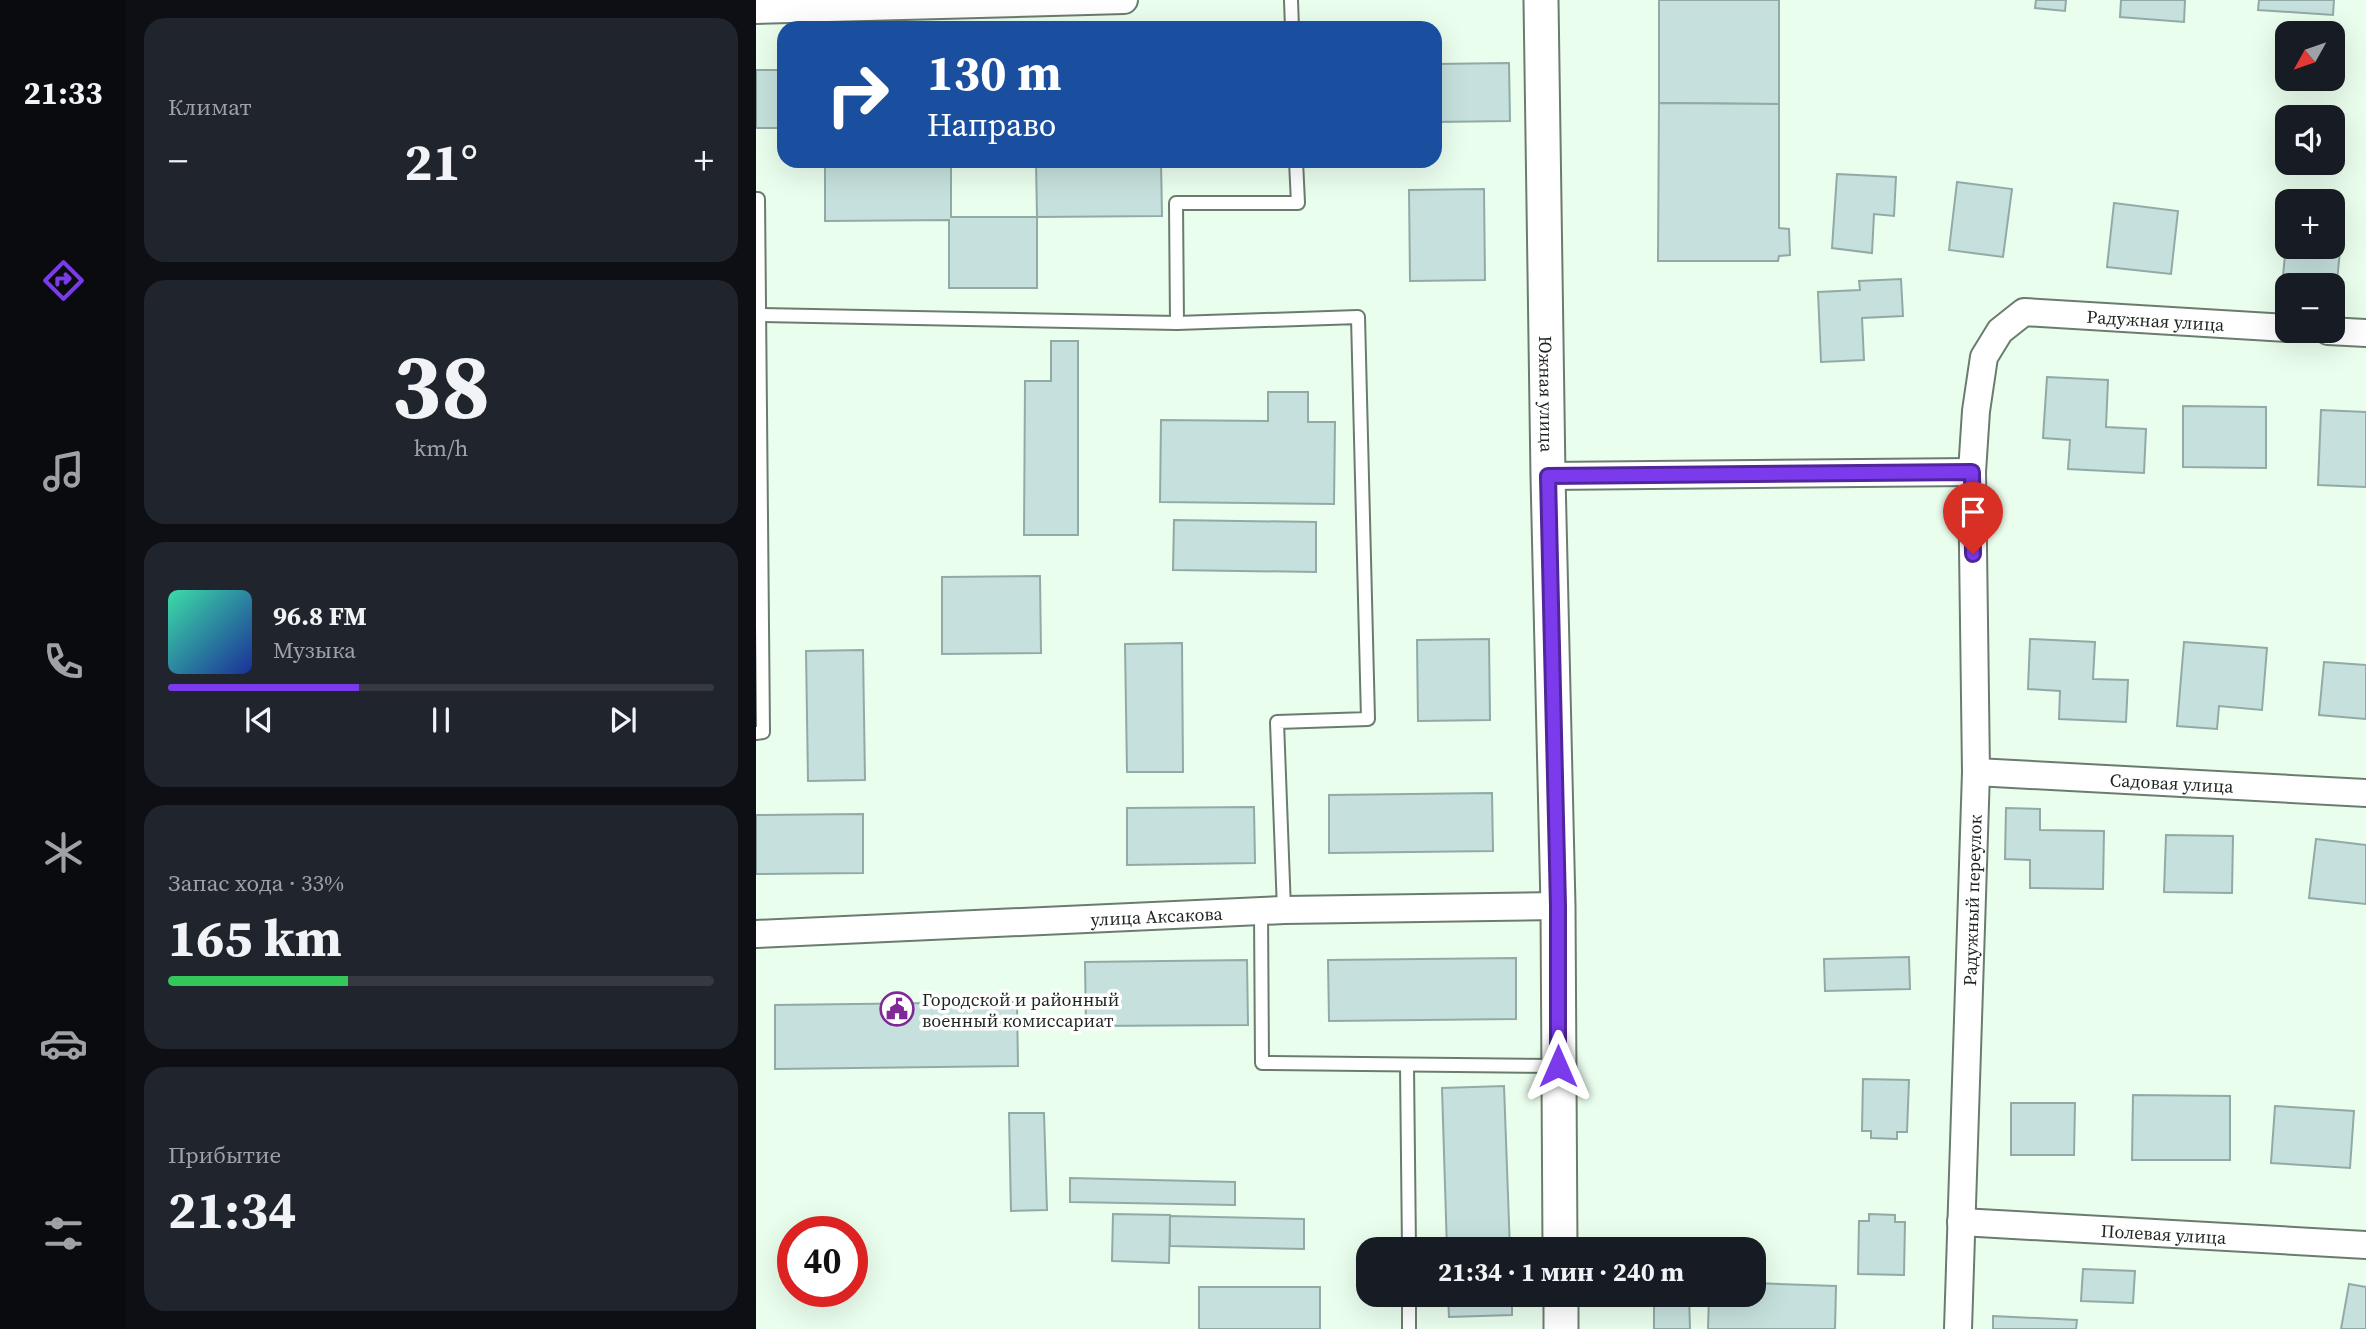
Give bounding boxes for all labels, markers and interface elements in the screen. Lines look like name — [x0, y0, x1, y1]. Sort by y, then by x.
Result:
north arrow — [2275, 21, 2345, 91]
map controls — [2275, 21, 2345, 343]
text: 130 m — [927, 39, 1062, 106]
icon: right — [812, 49, 903, 140]
text: 21:33 — [24, 71, 102, 115]
text: Климат — [168, 91, 252, 123]
text: Направо — [927, 103, 1056, 147]
button: sound — [2275, 105, 2345, 175]
text: 21° — [404, 126, 478, 197]
text: − — [168, 135, 188, 187]
text: + — [694, 135, 714, 187]
button: + — [2275, 189, 2345, 259]
icon: directions — [39, 256, 88, 305]
button: − — [2275, 273, 2345, 343]
street label: Радужная улица — [2086, 303, 2226, 337]
text: 38 — [392, 324, 490, 448]
street label: Южная улица — [1533, 335, 1560, 453]
text: km/h — [414, 432, 468, 464]
icon: music — [39, 447, 88, 496]
pin — [1943, 482, 2003, 554]
icon: arrive — [1954, 493, 1992, 531]
text: 96.8 FM — [273, 598, 367, 634]
text: Музыка — [273, 634, 356, 666]
icon: phone — [39, 637, 88, 686]
icon: previous — [240, 701, 278, 739]
icon: pause — [422, 701, 460, 739]
icon: next — [604, 701, 642, 739]
street label: Садовая улица — [2109, 767, 2235, 798]
street label: Радужный переулок — [1957, 814, 1987, 986]
icon: climate — [39, 828, 88, 877]
text: Запас хода · 33% — [168, 867, 344, 899]
street label: улица Аксакова — [1090, 900, 1224, 931]
text: 165 km — [168, 902, 342, 973]
place label: Городской и районный военный комиссариат — [922, 987, 1119, 1033]
public building icon: Городской и районный военный комиссариат — [878, 990, 916, 1028]
icon: car — [39, 1019, 88, 1068]
position arrow — [1521, 1029, 1595, 1103]
text: Прибытие — [168, 1139, 281, 1171]
text: 21:34 — [168, 1174, 296, 1245]
icon: filters — [39, 1209, 88, 1258]
speed limit sign: 40 — [777, 1216, 868, 1307]
street label: Полевая улица — [2100, 1217, 2228, 1250]
text: 21:34 · 1 мин · 240 m — [1438, 1254, 1684, 1290]

